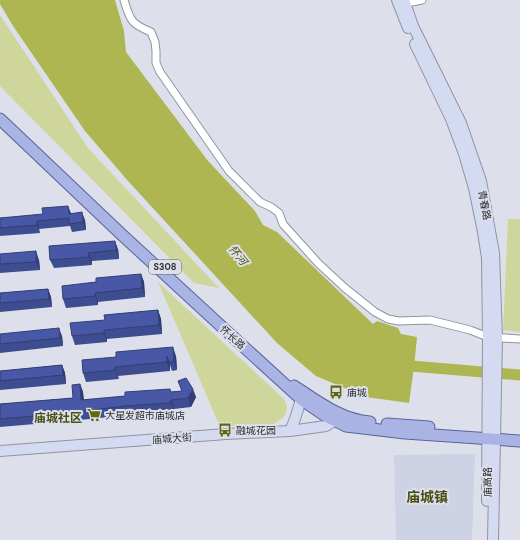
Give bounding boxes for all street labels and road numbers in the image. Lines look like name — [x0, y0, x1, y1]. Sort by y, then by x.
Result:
street label: 青春路 — [475, 189, 494, 221]
road number: S308 — [149, 260, 181, 274]
street label: 怀长路 — [217, 323, 248, 352]
street label: 庙城大街 — [152, 431, 192, 446]
street label: 庙高路 — [481, 467, 494, 497]

